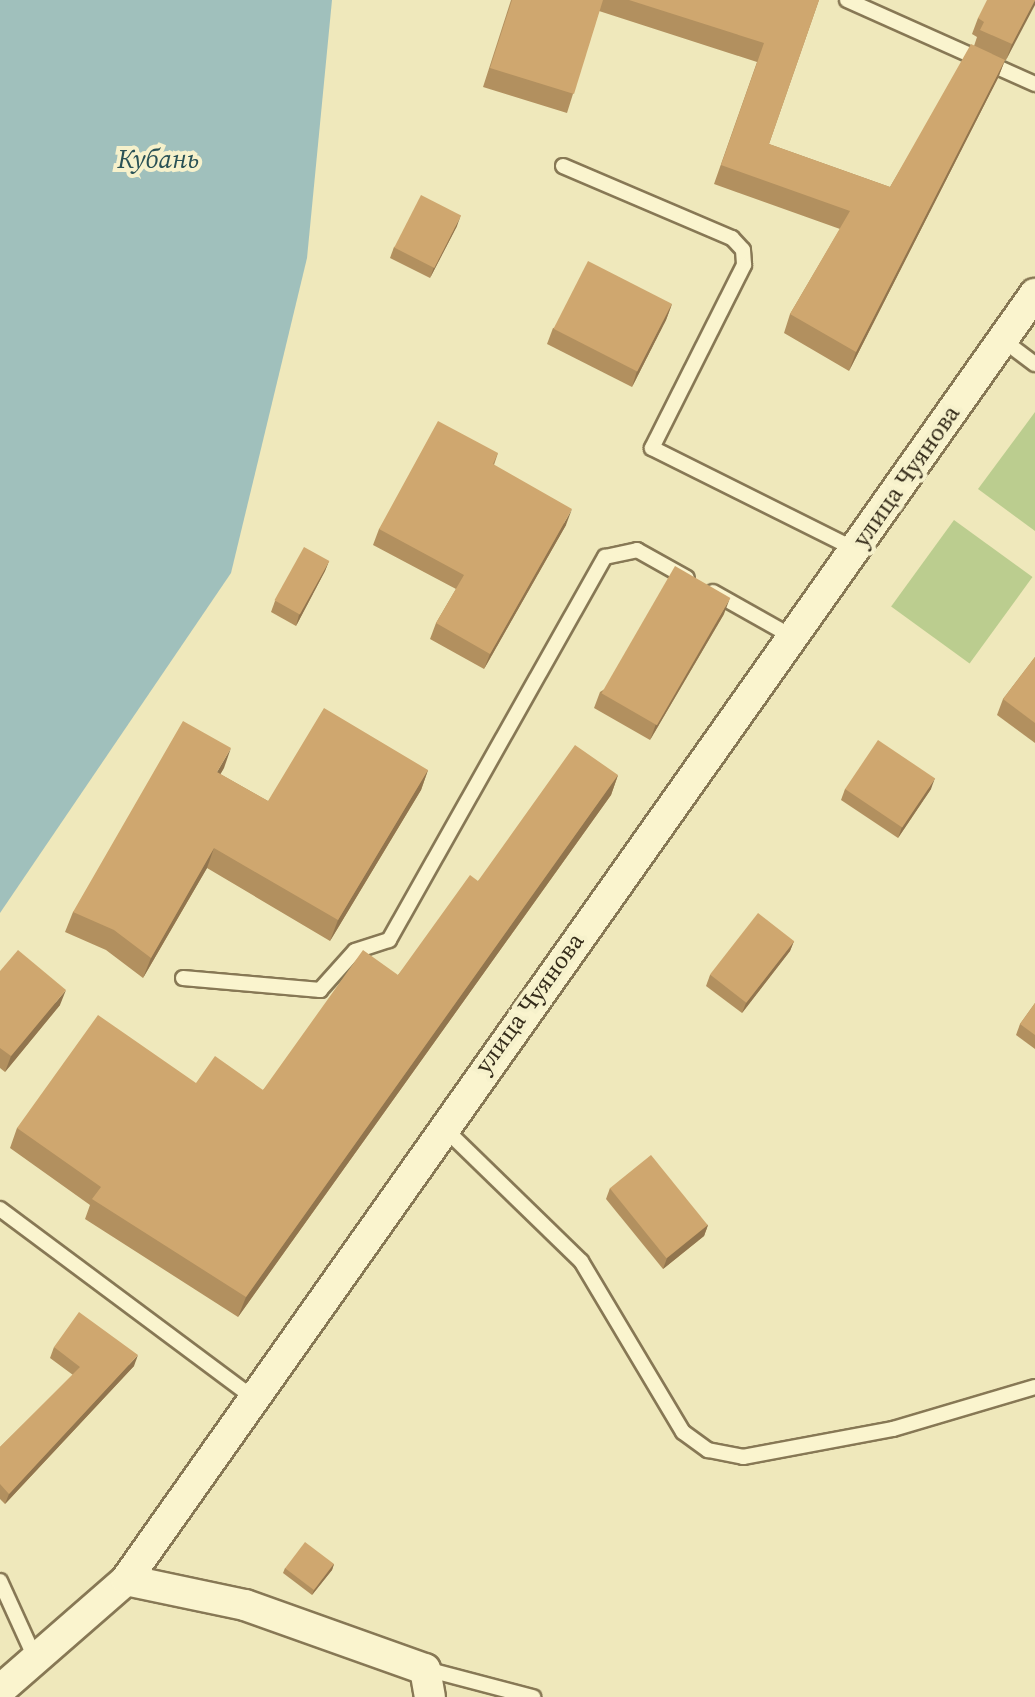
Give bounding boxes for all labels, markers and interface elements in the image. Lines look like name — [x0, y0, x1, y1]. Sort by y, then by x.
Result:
water label: Кубань — [117, 144, 199, 176]
street label: улица Чуянова — [846, 400, 966, 552]
street label: улица Чуянова — [468, 927, 590, 1079]

